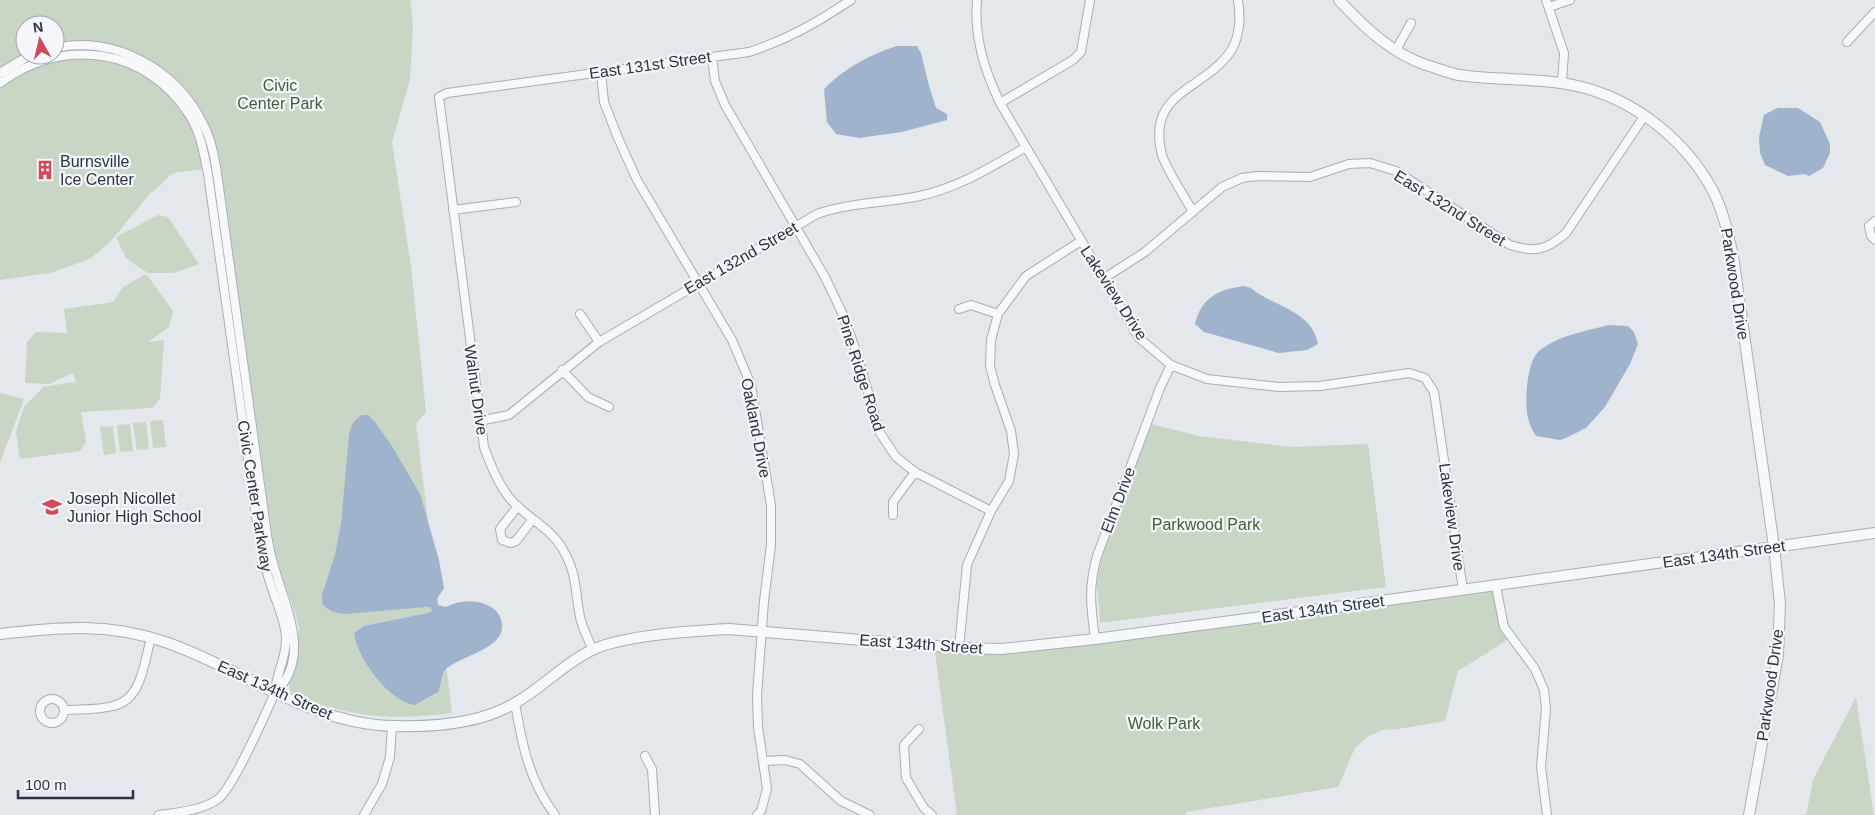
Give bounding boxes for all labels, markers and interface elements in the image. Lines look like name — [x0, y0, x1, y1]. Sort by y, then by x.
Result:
north arrow — [15, 15, 65, 65]
text: N — [32, 18, 44, 36]
street label: East 131st Street — [588, 48, 713, 82]
park label: Civic Center Park — [237, 77, 324, 112]
place label: Burnsville Ice Center — [60, 153, 134, 188]
building icon: Burnsville Ice Center — [34, 159, 56, 181]
street label: East 132nd Street — [1391, 167, 1509, 249]
street label: East 132nd Street — [681, 218, 801, 297]
street label: Parkwood Drive — [1718, 227, 1752, 341]
street label: Lakeview Drive — [1077, 243, 1151, 343]
street label: Pine Ridge Road — [834, 313, 888, 433]
street label: Walnut Drive — [461, 344, 491, 436]
street label: Oakland Drive — [738, 377, 774, 479]
street label: Civic Center Parkway — [235, 419, 275, 573]
street label: Lakeview Drive — [1436, 462, 1468, 572]
street label: Elm Drive — [1098, 464, 1138, 535]
place label: Joseph Nicollet Junior High School — [67, 490, 201, 525]
school or university icon: Joseph Nicollet Junior High School — [41, 496, 63, 518]
park label: Parkwood Park — [1152, 516, 1261, 533]
street label: East 134th Street — [1662, 537, 1787, 571]
street label: East 134th Street — [1261, 592, 1386, 626]
street label: Parkwood Drive — [1754, 628, 1786, 742]
street label: East 134th Street — [859, 631, 984, 657]
street label: East 134th Street — [215, 657, 335, 723]
park label: Wolk Park — [1128, 715, 1201, 732]
scale bar — [18, 768, 132, 800]
text: 100 m — [25, 776, 67, 793]

